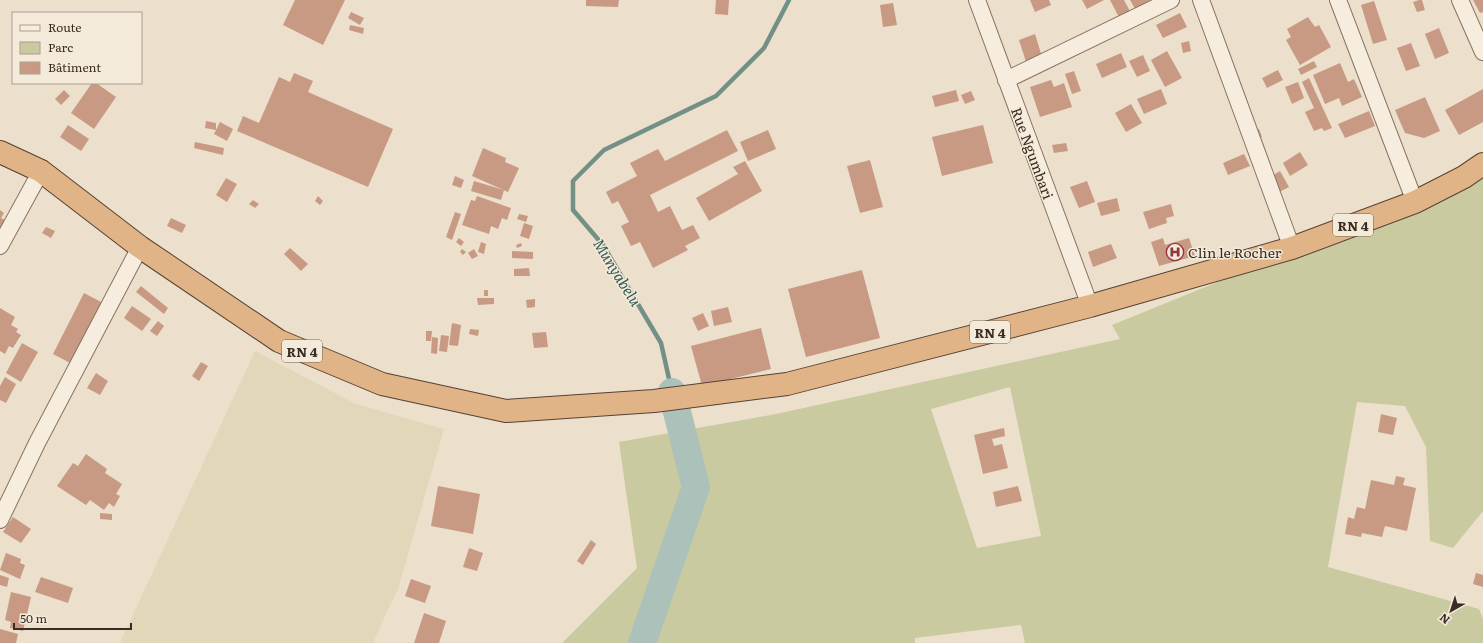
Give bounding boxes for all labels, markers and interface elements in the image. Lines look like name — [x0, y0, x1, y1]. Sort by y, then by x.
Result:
legend — [12, 12, 142, 84]
text: Route — [48, 18, 82, 36]
text: Parc — [48, 38, 73, 56]
text: Bâtiment — [48, 58, 101, 76]
street label: Rue Ngumbari — [1007, 104, 1059, 202]
road number: RN 4 — [1333, 214, 1373, 236]
water label: Munyabelu — [588, 234, 648, 310]
hospital icon: Clin le Rocher — [1165, 242, 1185, 262]
place label: Clin le Rocher — [1188, 242, 1282, 262]
road number: RN 4 — [970, 321, 1010, 343]
road number: RN 4 — [282, 340, 322, 362]
north arrow — [1431, 591, 1471, 631]
scale bar — [14, 605, 131, 631]
text: 50 m — [20, 609, 47, 627]
text: N — [1435, 610, 1453, 629]

